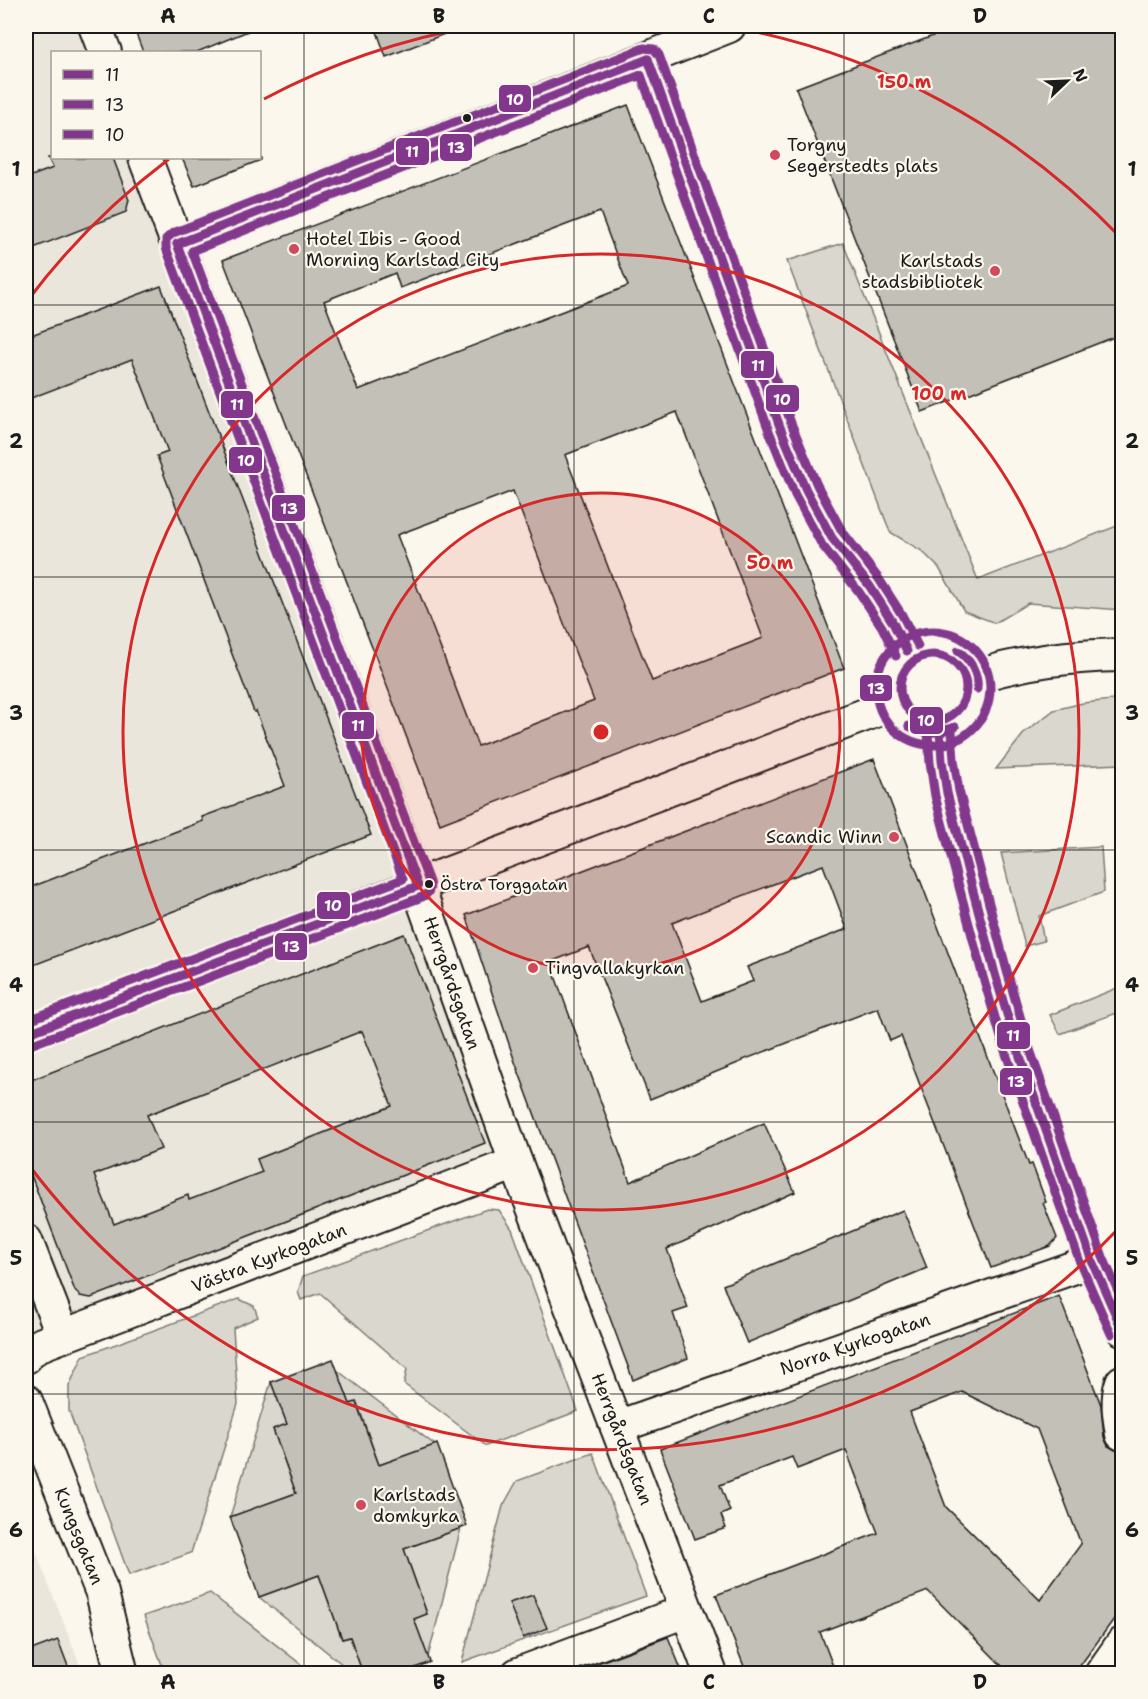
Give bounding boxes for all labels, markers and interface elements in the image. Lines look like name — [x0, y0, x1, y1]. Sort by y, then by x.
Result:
text: A — [160, 3, 176, 29]
text: B — [433, 3, 445, 29]
text: C — [703, 3, 715, 29]
text: D — [973, 3, 987, 29]
legend — [51, 51, 261, 159]
north arrow — [1037, 51, 1097, 111]
text: 11 — [105, 63, 119, 87]
text: N — [1068, 65, 1092, 85]
text: 150 m — [877, 70, 932, 94]
line badge: 10 — [498, 84, 532, 113]
text: 10 — [506, 89, 524, 110]
text: 13 — [105, 93, 124, 117]
unlabelled marker — [461, 112, 473, 124]
text: 10 — [105, 123, 125, 147]
line badge: 13 — [439, 133, 473, 162]
place label: Torgny Segerstedts plats — [787, 133, 939, 178]
line badge: 11 — [395, 137, 430, 166]
text: 13 — [447, 137, 465, 158]
text: 11 — [405, 141, 419, 162]
marker: Torgny Segerstedts plats — [768, 148, 782, 162]
text: 1 — [11, 156, 21, 182]
text: 1 — [1127, 156, 1137, 182]
place label: Hotel Ibis - Good Morning Karlstad City — [306, 227, 499, 272]
marker: Hotel Ibis - Good Morning Karlstad City — [287, 242, 301, 256]
place label: Karlstads stadsbibliotek — [862, 249, 983, 294]
marker: Karlstads stadsbibliotek — [988, 264, 1002, 278]
line badge: 11 — [740, 350, 775, 379]
text: 11 — [751, 355, 765, 376]
text: 100 m — [911, 382, 967, 406]
line badge: 10 — [765, 384, 800, 413]
text: 10 — [773, 389, 791, 410]
line badge: 11 — [220, 390, 254, 419]
text: 11 — [230, 394, 244, 415]
text: 2 — [9, 428, 23, 454]
text: 2 — [1125, 428, 1139, 454]
line badge: 10 — [228, 446, 263, 474]
text: 10 — [237, 450, 255, 471]
line badge: 13 — [271, 494, 306, 522]
text: 13 — [280, 498, 298, 519]
text: 50 m — [747, 551, 794, 575]
line badge: 13 — [859, 674, 893, 702]
text: 13 — [867, 678, 885, 699]
text: 3 — [9, 700, 23, 726]
text: 3 — [1125, 700, 1139, 726]
line badge: 10 — [909, 706, 944, 735]
text: 10 — [917, 710, 935, 731]
line badge: 11 — [341, 711, 375, 740]
text: 11 — [351, 715, 365, 736]
centre of rings — [591, 722, 611, 742]
place label: Scandic Winn — [766, 825, 882, 849]
marker: Scandic Winn — [887, 830, 901, 844]
place label: Östra Torggatan — [440, 874, 568, 895]
marker: Östra Torggatan — [423, 878, 435, 890]
line badge: 10 — [316, 891, 351, 920]
text: 10 — [324, 895, 342, 916]
street label: Herrgårdsgatan — [418, 913, 486, 1053]
line badge: 13 — [274, 932, 308, 961]
text: 13 — [282, 936, 300, 957]
place label: Tingvallakyrkan — [545, 956, 684, 980]
marker: Tingvallakyrkan — [526, 961, 540, 975]
text: 4 — [9, 972, 23, 998]
text: 4 — [1125, 972, 1139, 998]
line badge: 11 — [996, 1021, 1031, 1050]
text: 11 — [1006, 1025, 1020, 1046]
line badge: 13 — [999, 1067, 1033, 1096]
text: 13 — [1007, 1071, 1025, 1092]
street label: Västra Kyrkogatan — [188, 1217, 350, 1299]
text: 5 — [10, 1245, 22, 1271]
text: 5 — [1126, 1245, 1138, 1271]
street label: Norra Kyrkogatan — [777, 1307, 933, 1381]
street label: Herrgårdsgatan — [586, 1370, 658, 1508]
place label: Karlstads domkyrka — [373, 1483, 459, 1528]
street label: Kungsgatan — [49, 1484, 109, 1588]
marker: Karlstads domkyrka — [354, 1498, 368, 1512]
text: 6 — [9, 1517, 23, 1543]
text: 6 — [1125, 1517, 1139, 1543]
text: A — [160, 1669, 176, 1695]
text: B — [433, 1669, 445, 1695]
text: C — [703, 1669, 715, 1695]
text: D — [973, 1669, 987, 1695]

